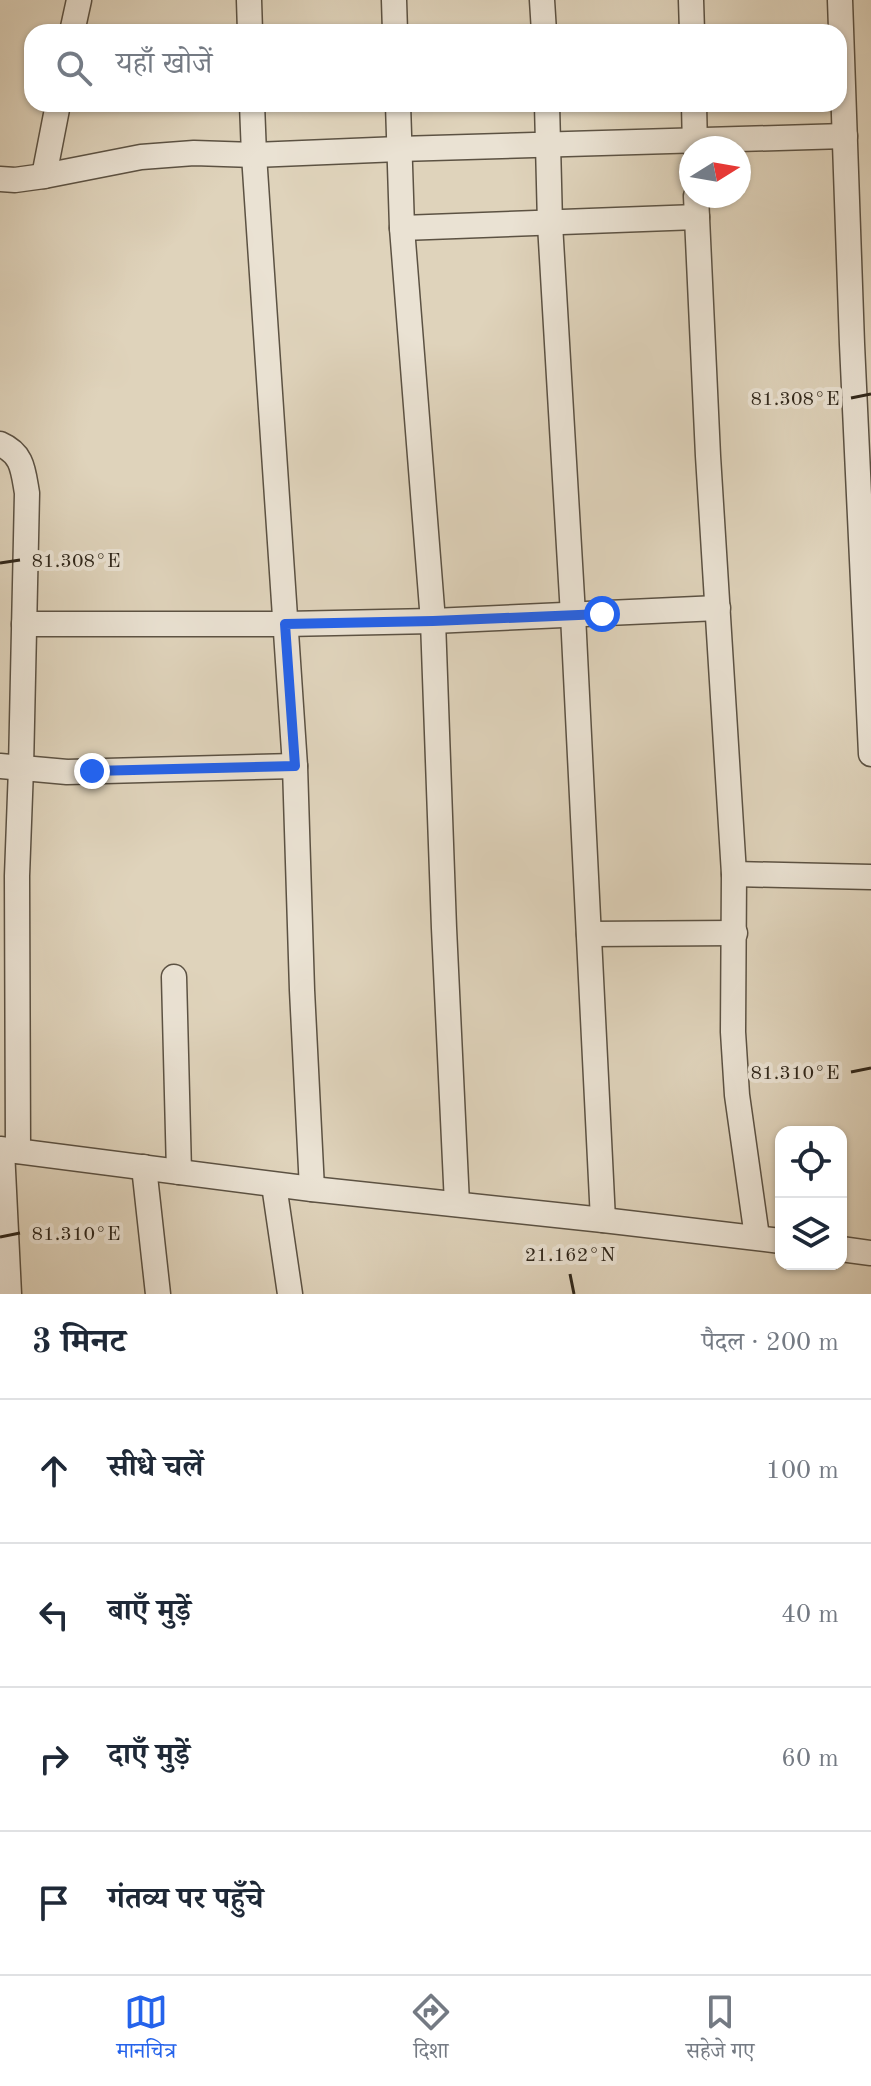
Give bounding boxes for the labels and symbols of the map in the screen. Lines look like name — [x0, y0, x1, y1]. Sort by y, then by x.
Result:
north arrow — [679, 136, 751, 208]
text: 81.308°E — [751, 390, 840, 410]
text: 81.308°E — [32, 552, 121, 572]
route start — [584, 596, 620, 632]
route end — [74, 753, 110, 789]
text: 81.310°E — [751, 1064, 840, 1084]
text: 81.310°E — [32, 1225, 121, 1245]
text: 21.162°N — [525, 1246, 615, 1266]

